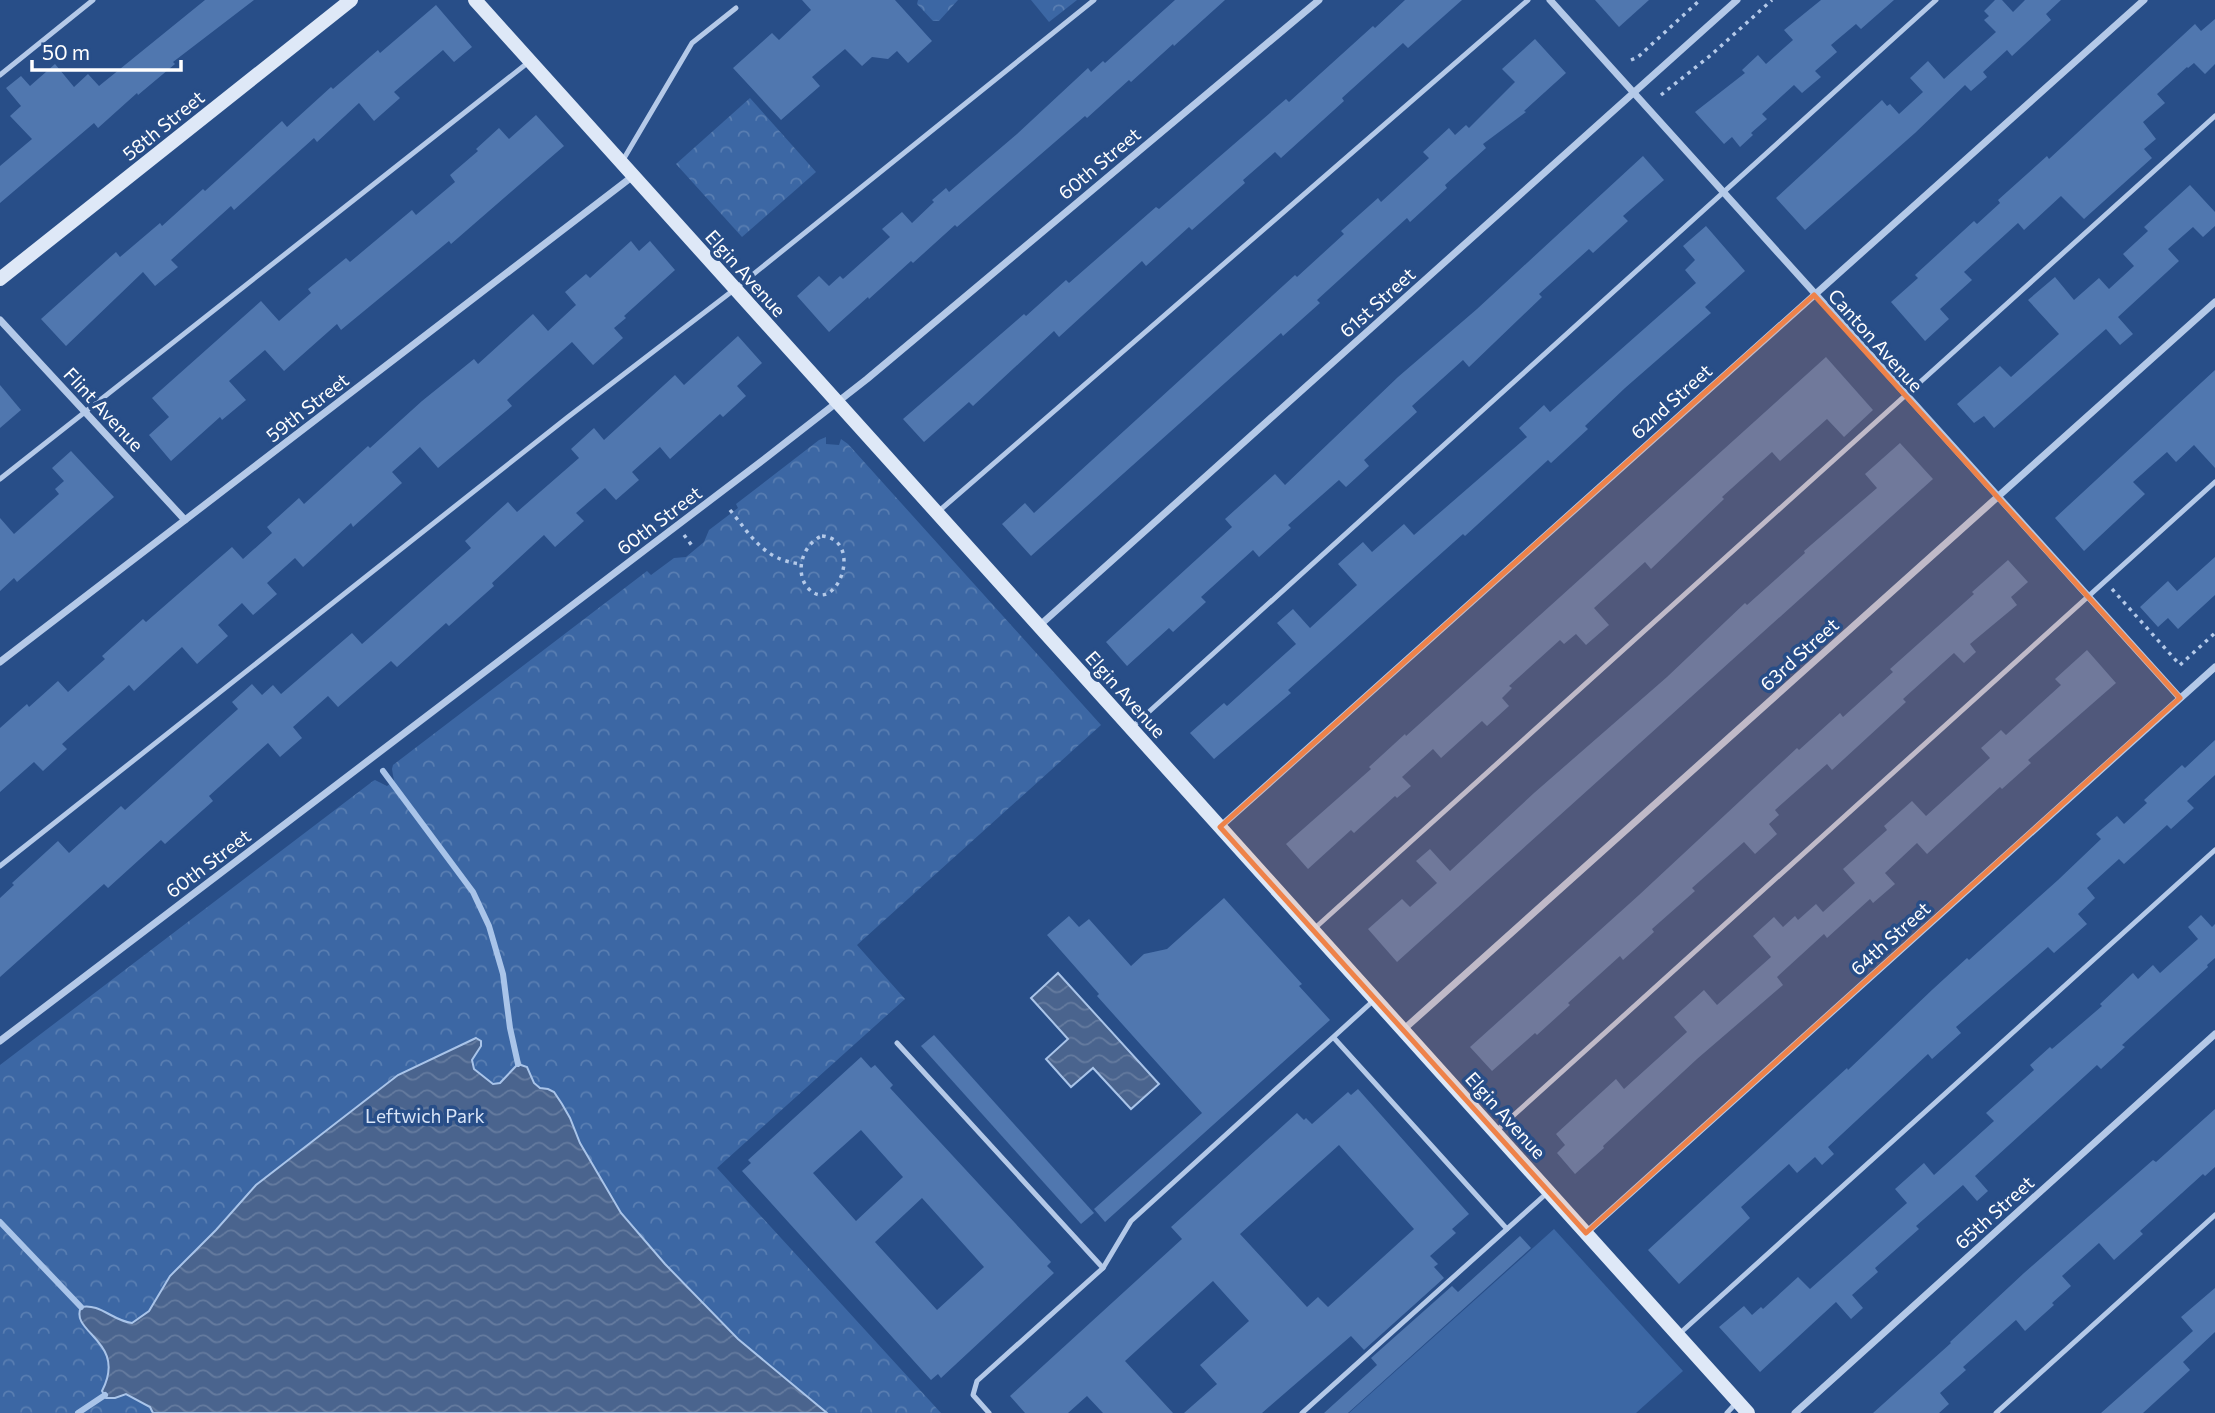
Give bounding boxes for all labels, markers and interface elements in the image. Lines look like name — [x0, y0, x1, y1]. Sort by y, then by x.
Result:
scale bar — [32, 28, 180, 72]
text: 50 m — [42, 39, 90, 64]
street label: 58th Street — [118, 85, 209, 165]
street label: 60th Street — [1053, 122, 1145, 204]
street label: Elgin Avenue — [701, 225, 791, 321]
street label: 61st Street — [1335, 262, 1420, 342]
street label: Canton Avenue — [1824, 284, 1928, 396]
street label: 62nd Street — [1626, 358, 1716, 443]
street label: Flint Avenue — [59, 362, 149, 456]
street label: 59th Street — [261, 367, 353, 446]
street label: 60th Street — [612, 481, 706, 559]
street label: 63rd Street — [1755, 613, 1843, 695]
street label: Elgin Avenue — [1081, 646, 1171, 742]
street label: 60th Street — [161, 824, 255, 902]
street label: 64th Street — [1846, 896, 1935, 980]
street label: Elgin Avenue — [1461, 1067, 1551, 1163]
park label: Leftwich Park — [365, 1104, 485, 1127]
street label: 65th Street — [1950, 1170, 2038, 1253]

